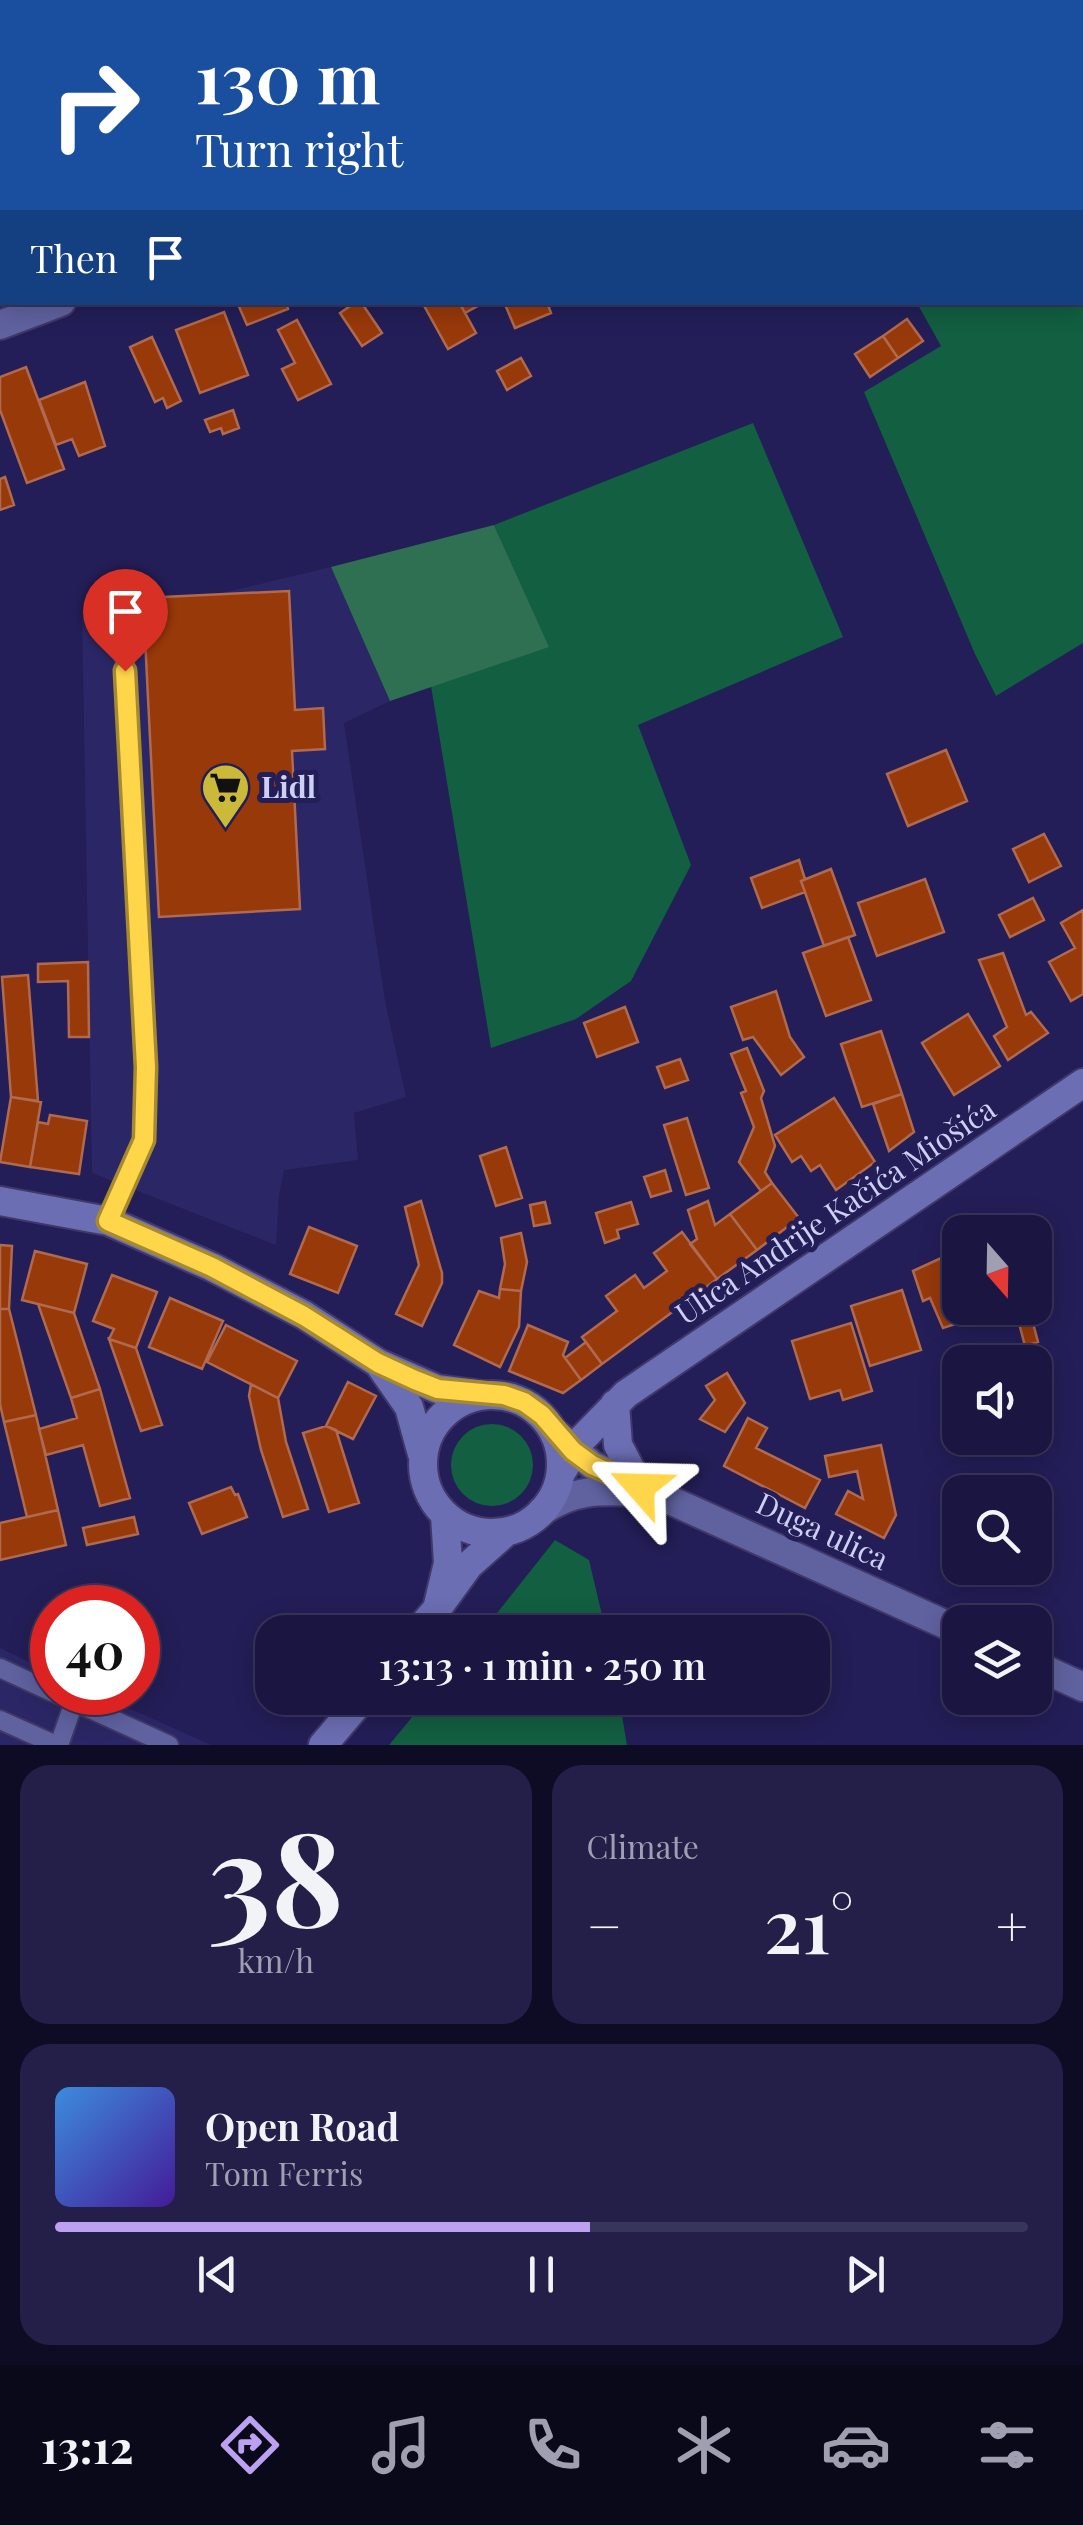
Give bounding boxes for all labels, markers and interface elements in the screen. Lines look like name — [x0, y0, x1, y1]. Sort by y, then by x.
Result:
text: 130 m — [195, 28, 380, 122]
icon: right — [30, 40, 160, 170]
text: Turn right — [195, 118, 403, 178]
icon: arrive — [138, 230, 193, 285]
text: Then — [30, 232, 118, 283]
pin — [83, 569, 168, 672]
icon: arrive — [98, 584, 153, 639]
supermarket icon: Lidl — [200, 762, 252, 830]
place label: Lidl — [261, 766, 316, 806]
street label: Ulica Andrije Kačića Miošića — [667, 1088, 1003, 1333]
north arrow — [942, 1215, 1052, 1325]
map controls — [942, 1215, 1052, 1715]
button: sound — [942, 1345, 1052, 1455]
position arrow — [588, 1435, 692, 1539]
button: search — [942, 1475, 1052, 1585]
street label: Duga ulica — [750, 1482, 895, 1578]
speed limit sign: 40 — [30, 1585, 160, 1715]
button: layers — [942, 1605, 1052, 1715]
text: 13:13 · 1 min · 250 m — [379, 1639, 706, 1690]
text: 38 — [208, 1786, 344, 1960]
text: Climate — [587, 1824, 699, 1867]
text: 21° — [764, 1873, 854, 1973]
text: − — [587, 1887, 622, 1961]
text: + — [996, 1887, 1028, 1961]
text: km/h — [237, 1938, 314, 1981]
text: Open Road — [205, 2100, 399, 2151]
text: Tom Ferris — [205, 2151, 363, 2194]
icon: previous — [190, 2247, 245, 2302]
icon: pause — [514, 2247, 569, 2302]
icon: next — [838, 2247, 893, 2302]
icon: directions — [215, 2410, 285, 2480]
icon: music — [366, 2410, 436, 2480]
icon: phone — [518, 2410, 588, 2480]
icon: climate — [669, 2410, 739, 2480]
icon: car — [821, 2410, 891, 2480]
icon: filters — [972, 2410, 1042, 2480]
text: 13:12 — [41, 2415, 133, 2475]

